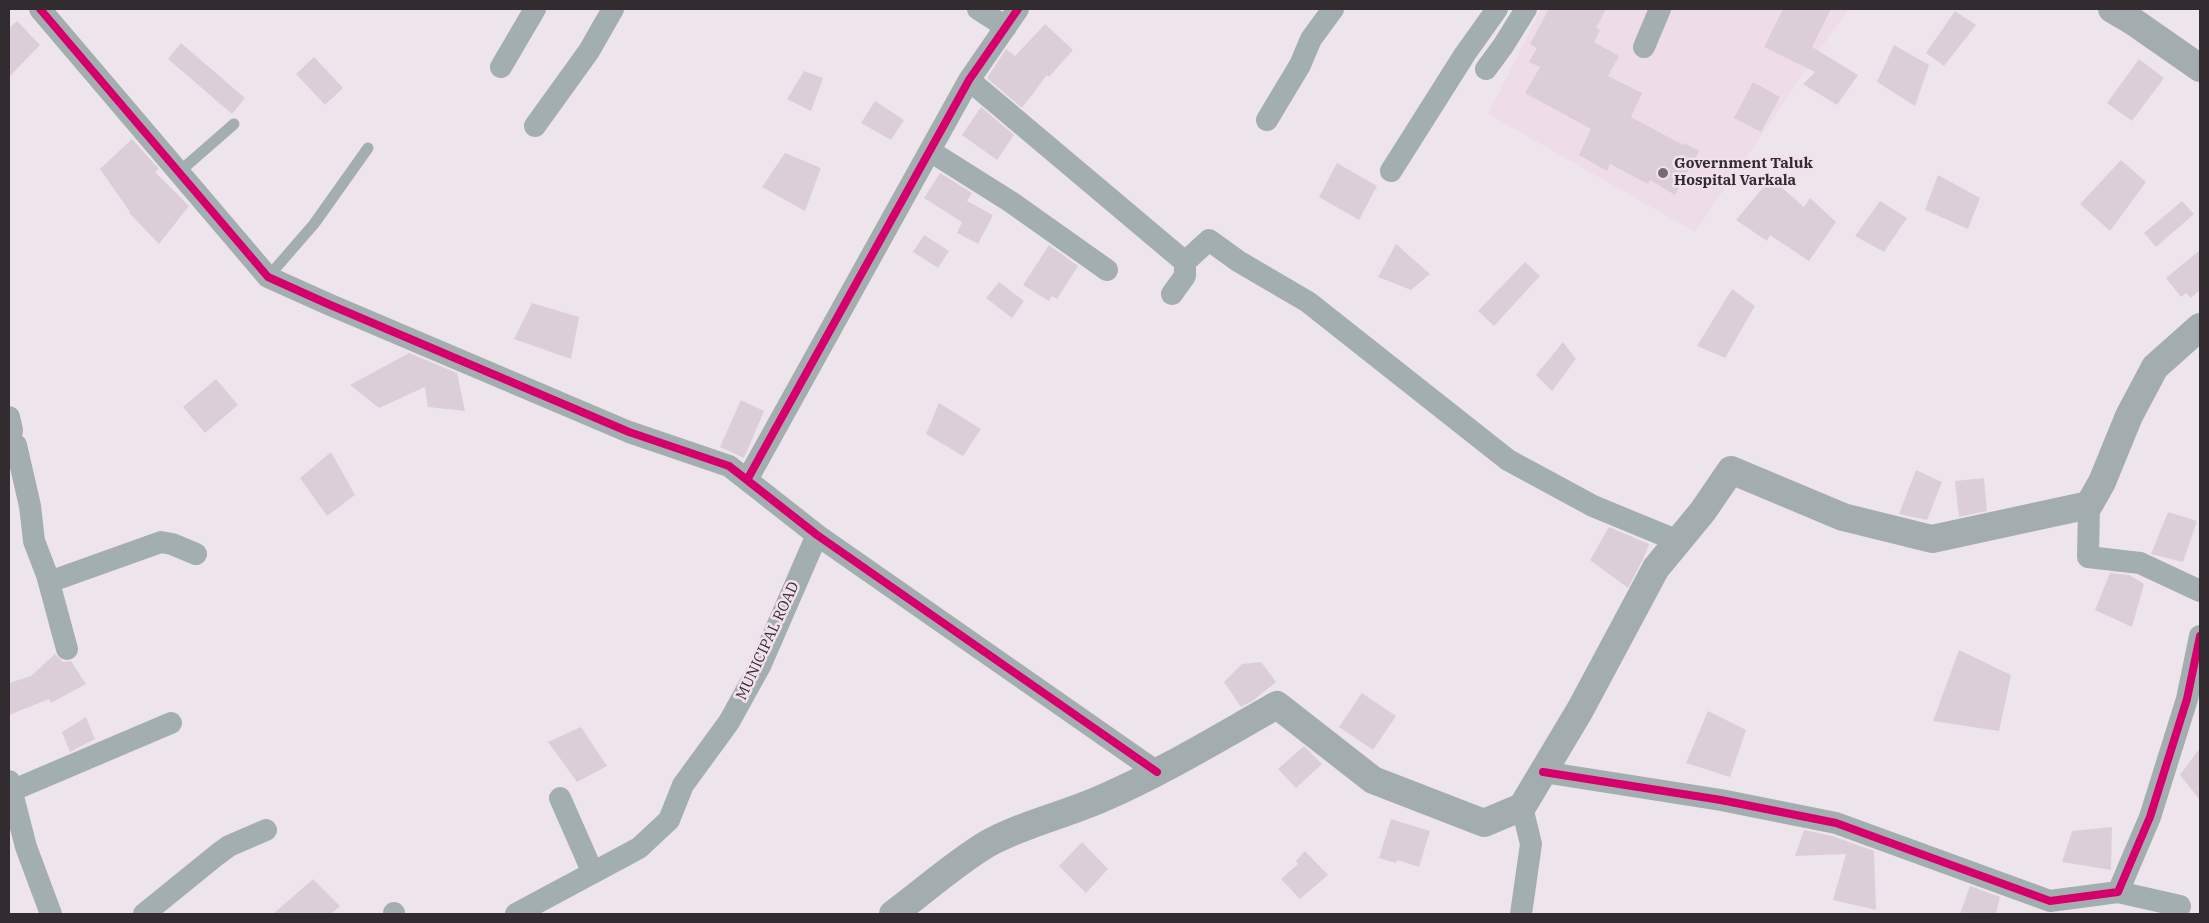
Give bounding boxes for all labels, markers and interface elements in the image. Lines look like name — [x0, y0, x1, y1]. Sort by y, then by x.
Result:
place label: Government Taluk Hospital Varkala — [1674, 155, 1813, 190]
marker: Government Taluk Hospital Varkala — [1656, 166, 1670, 180]
street label: MUNICIPAL ROAD — [733, 579, 803, 703]

